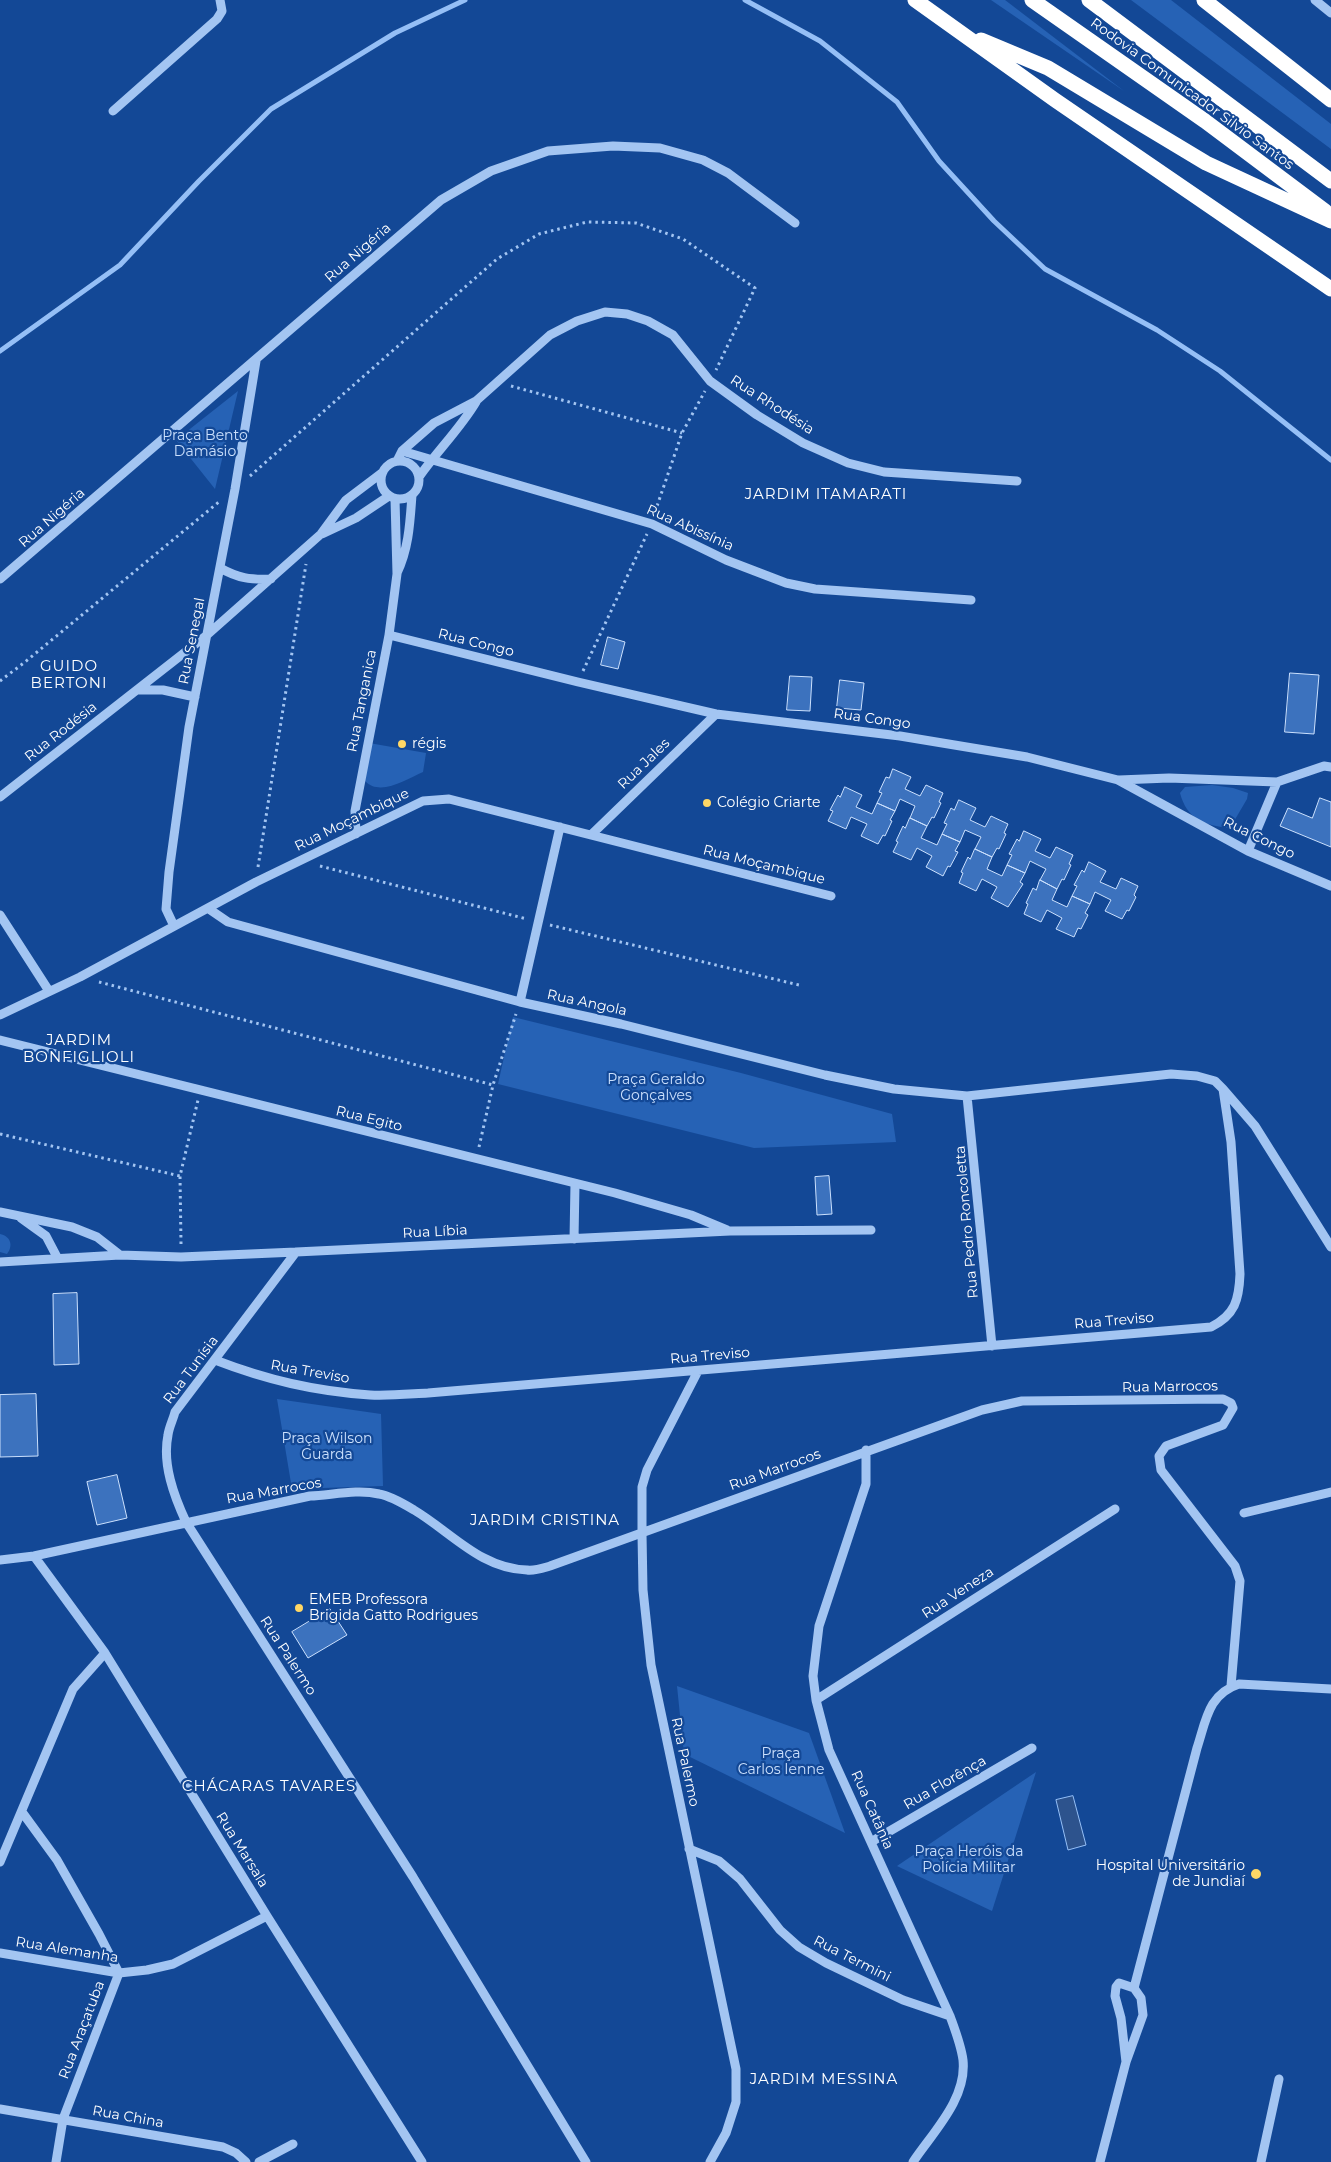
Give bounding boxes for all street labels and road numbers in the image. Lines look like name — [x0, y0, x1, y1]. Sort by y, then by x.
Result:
street label: Rodovia Comunicador Silvio Santos — [1087, 15, 1297, 173]
street label: Rua Nigéria — [321, 220, 395, 286]
street label: Rua Rhodésia — [727, 372, 817, 438]
street label: Rua Nigéria — [15, 485, 89, 551]
street label: Rua Abissínia — [644, 501, 736, 555]
street label: Rua Senegal — [175, 596, 209, 686]
street label: Rua Congo — [436, 625, 516, 661]
street label: Rua Tanganica — [344, 648, 380, 754]
street label: Rua Rodésia — [21, 699, 101, 765]
street label: Rua Congo — [832, 705, 912, 733]
street label: Rua Jales — [615, 735, 673, 793]
street label: Rua Moçambique — [292, 785, 412, 855]
street label: Rua Congo — [1220, 813, 1298, 863]
street label: Rua Moçambique — [701, 842, 827, 888]
street label: Rua Angola — [545, 986, 629, 1020]
street label: Rua Egito — [334, 1103, 404, 1135]
street label: Rua Pedro Roncoletta — [952, 1145, 982, 1299]
street label: Rua Líbia — [402, 1222, 468, 1242]
street label: Rua Treviso — [1073, 1309, 1155, 1333]
street label: Rua Tunísia — [160, 1333, 222, 1407]
street label: Rua Treviso — [669, 1344, 751, 1368]
street label: Rua Treviso — [269, 1357, 351, 1387]
street label: Rua Marrocos — [1122, 1378, 1218, 1396]
street label: Rua Marrocos — [727, 1446, 823, 1494]
street label: Rua Marrocos — [225, 1474, 323, 1508]
street label: Rua Veneza — [919, 1564, 997, 1622]
street label: Rua Palermo — [256, 1613, 320, 1699]
street label: Rua Palermo — [667, 1716, 703, 1808]
street label: Rua Florênça — [901, 1753, 989, 1813]
street label: Rua Catânia — [847, 1768, 897, 1852]
street label: Rua Marsala — [212, 1809, 272, 1891]
street label: Rua Termini — [811, 1932, 893, 1986]
street label: Rua Alemanha — [14, 1934, 120, 1966]
street label: Rua Araçatuba — [56, 1979, 108, 2081]
street label: Rua China — [91, 2102, 165, 2132]

